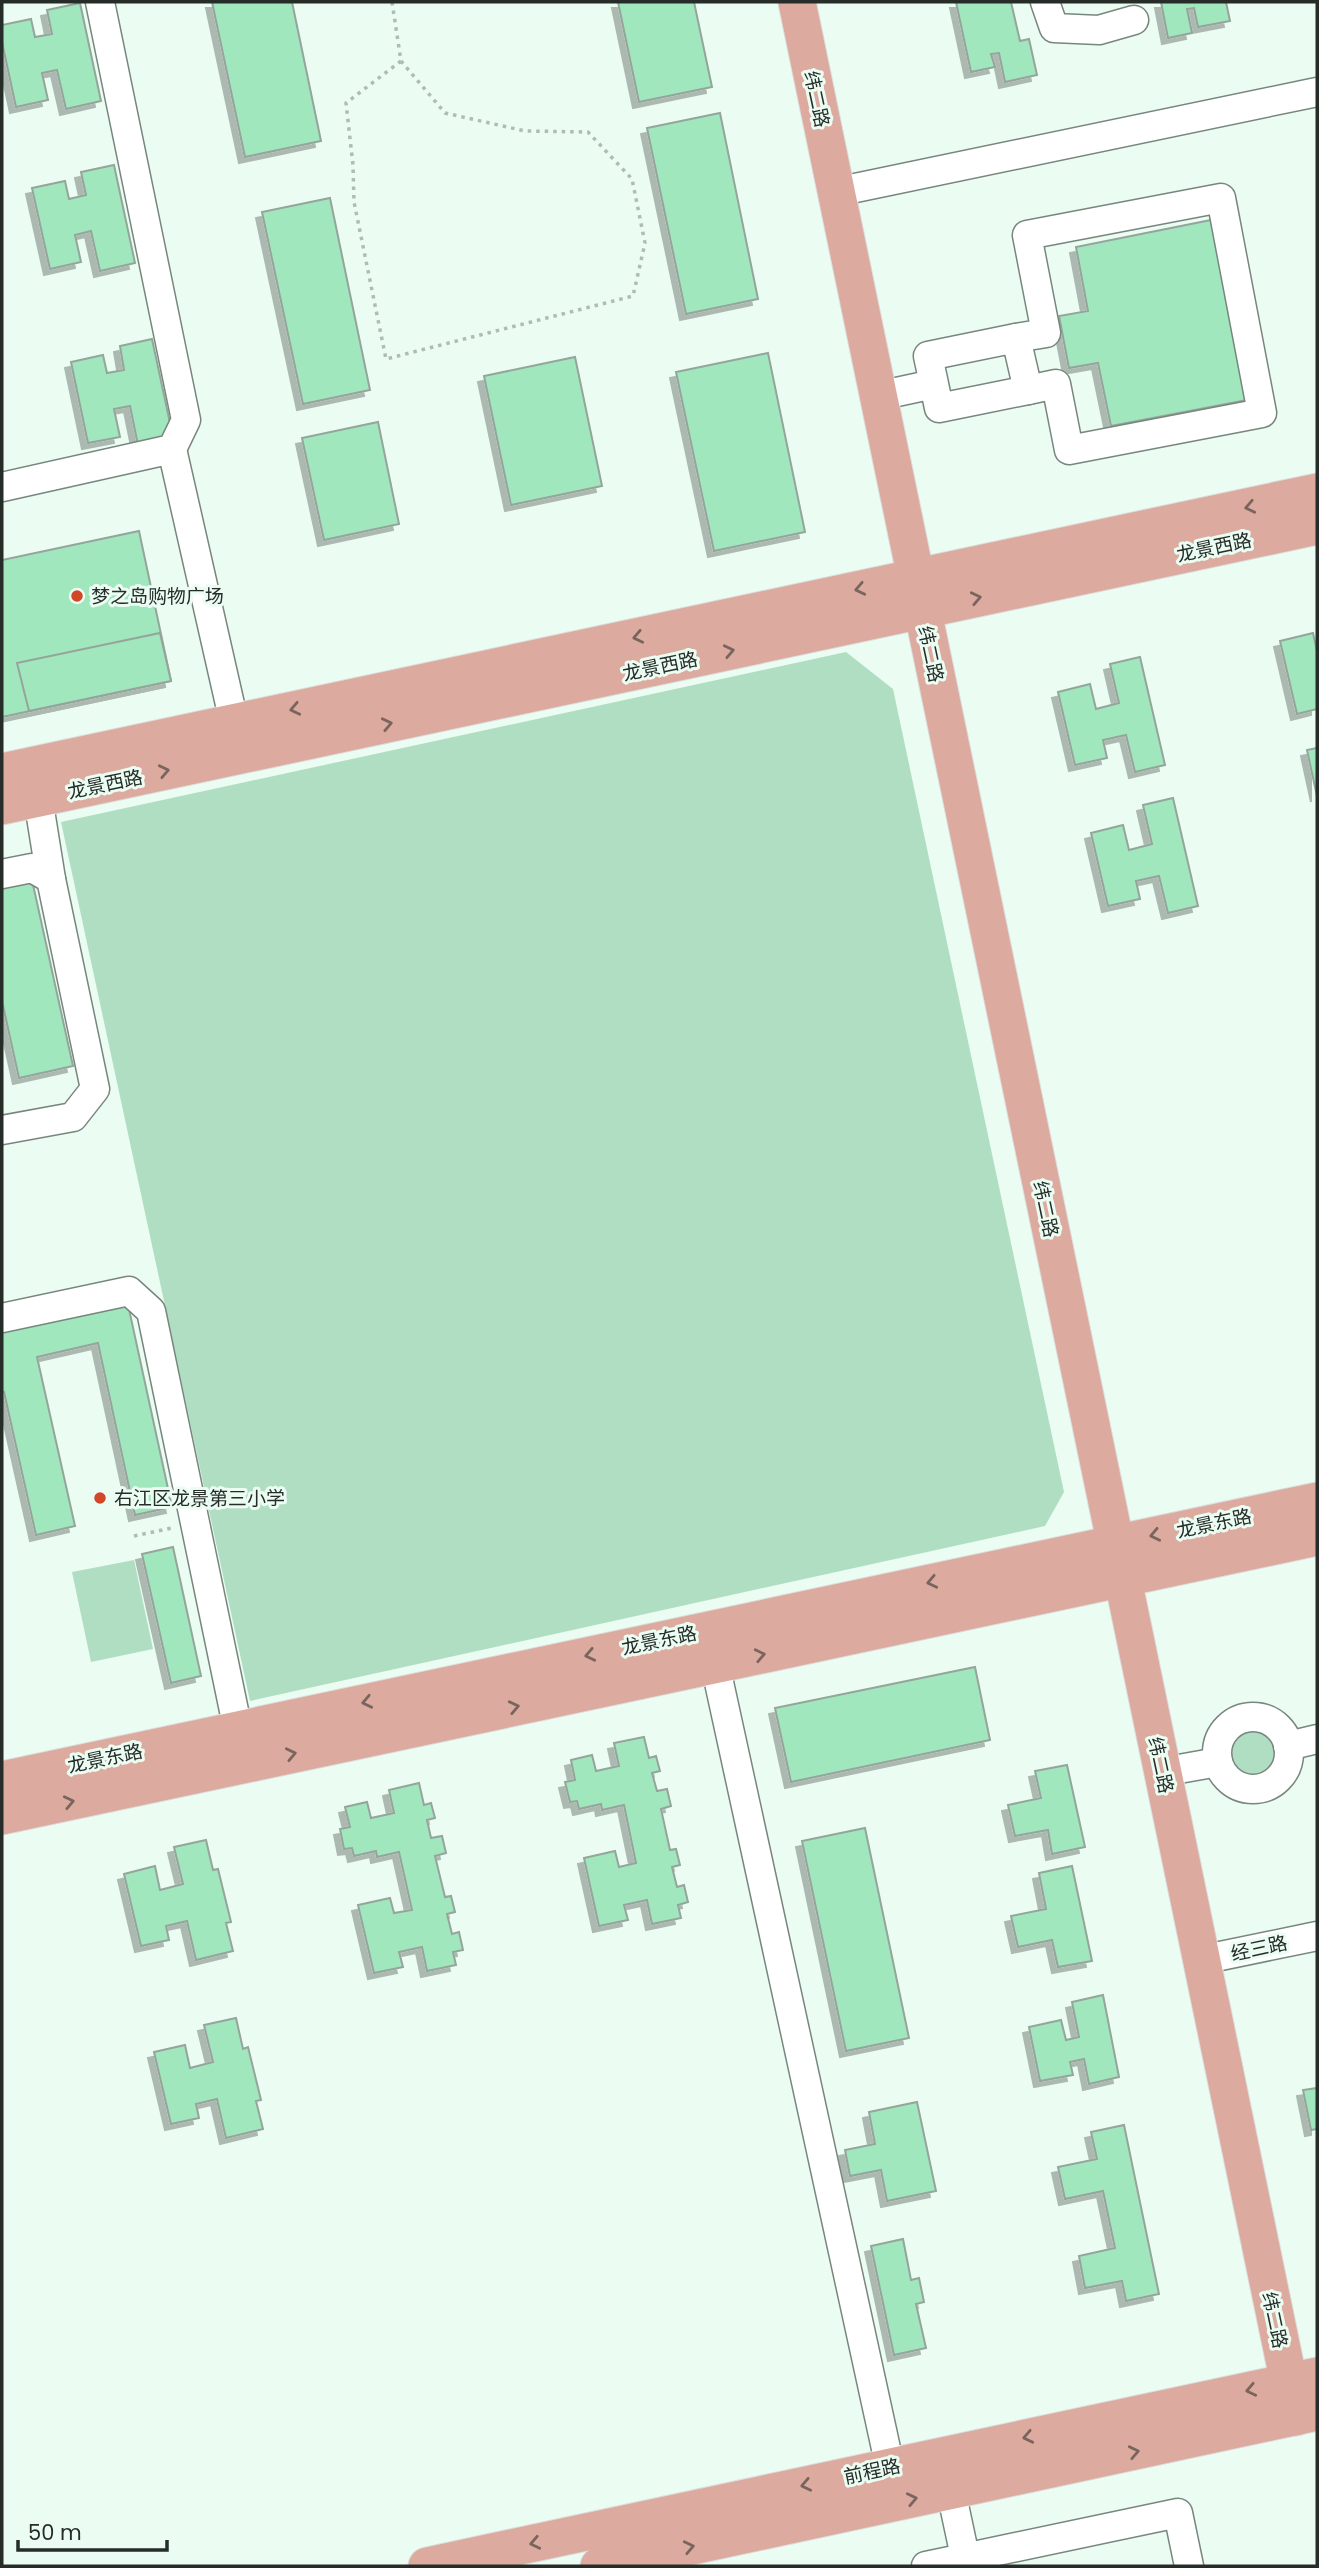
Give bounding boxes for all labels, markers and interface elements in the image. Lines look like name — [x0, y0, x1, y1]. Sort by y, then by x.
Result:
street label: 纬二路 — [797, 68, 836, 130]
one-way arrow — [1245, 498, 1257, 513]
street label: 龙景西路 — [1174, 526, 1254, 569]
one-way arrow — [854, 581, 866, 596]
place label: 梦之岛购物广场 — [91, 583, 224, 610]
marker: 梦之岛购物广场 — [69, 588, 85, 604]
one-way arrow — [970, 592, 982, 607]
street label: 纬二路 — [911, 623, 950, 685]
one-way arrow — [632, 628, 644, 643]
one-way arrow — [723, 644, 735, 659]
street label: 龙景西路 — [620, 645, 700, 688]
one-way arrow — [289, 701, 301, 716]
one-way arrow — [381, 717, 393, 732]
street label: 龙景西路 — [65, 763, 145, 806]
one-way arrow — [158, 765, 170, 779]
street label: 纬二路 — [1026, 1178, 1065, 1240]
place label: 右江区龙景第三小学 — [114, 1485, 285, 1512]
marker: 右江区龙景第三小学 — [92, 1490, 108, 1506]
street label: 龙景东路 — [1174, 1502, 1254, 1545]
one-way arrow — [1149, 1527, 1161, 1542]
one-way arrow — [926, 1574, 938, 1589]
street label: 龙景东路 — [619, 1619, 699, 1662]
one-way arrow — [584, 1647, 596, 1662]
one-way arrow — [754, 1648, 766, 1663]
one-way arrow — [361, 1694, 373, 1709]
one-way arrow — [508, 1701, 520, 1716]
street label: 纬二路 — [1141, 1734, 1180, 1796]
street label: 龙景东路 — [65, 1737, 145, 1780]
one-way arrow — [285, 1748, 297, 1763]
one-way arrow — [62, 1795, 74, 1810]
street label: 经三路 — [1228, 1929, 1290, 1968]
street label: 纬二路 — [1255, 2289, 1294, 2351]
one-way arrow — [1245, 2381, 1257, 2396]
one-way arrow — [1022, 2429, 1034, 2444]
one-way arrow — [1128, 2445, 1140, 2460]
street label: 前程路 — [841, 2452, 903, 2491]
one-way arrow — [800, 2477, 812, 2491]
one-way arrow — [906, 2493, 918, 2508]
scale bar — [18, 2508, 166, 2552]
text: 50 m — [28, 2518, 82, 2547]
one-way arrow — [529, 2535, 541, 2549]
one-way arrow — [683, 2540, 695, 2555]

